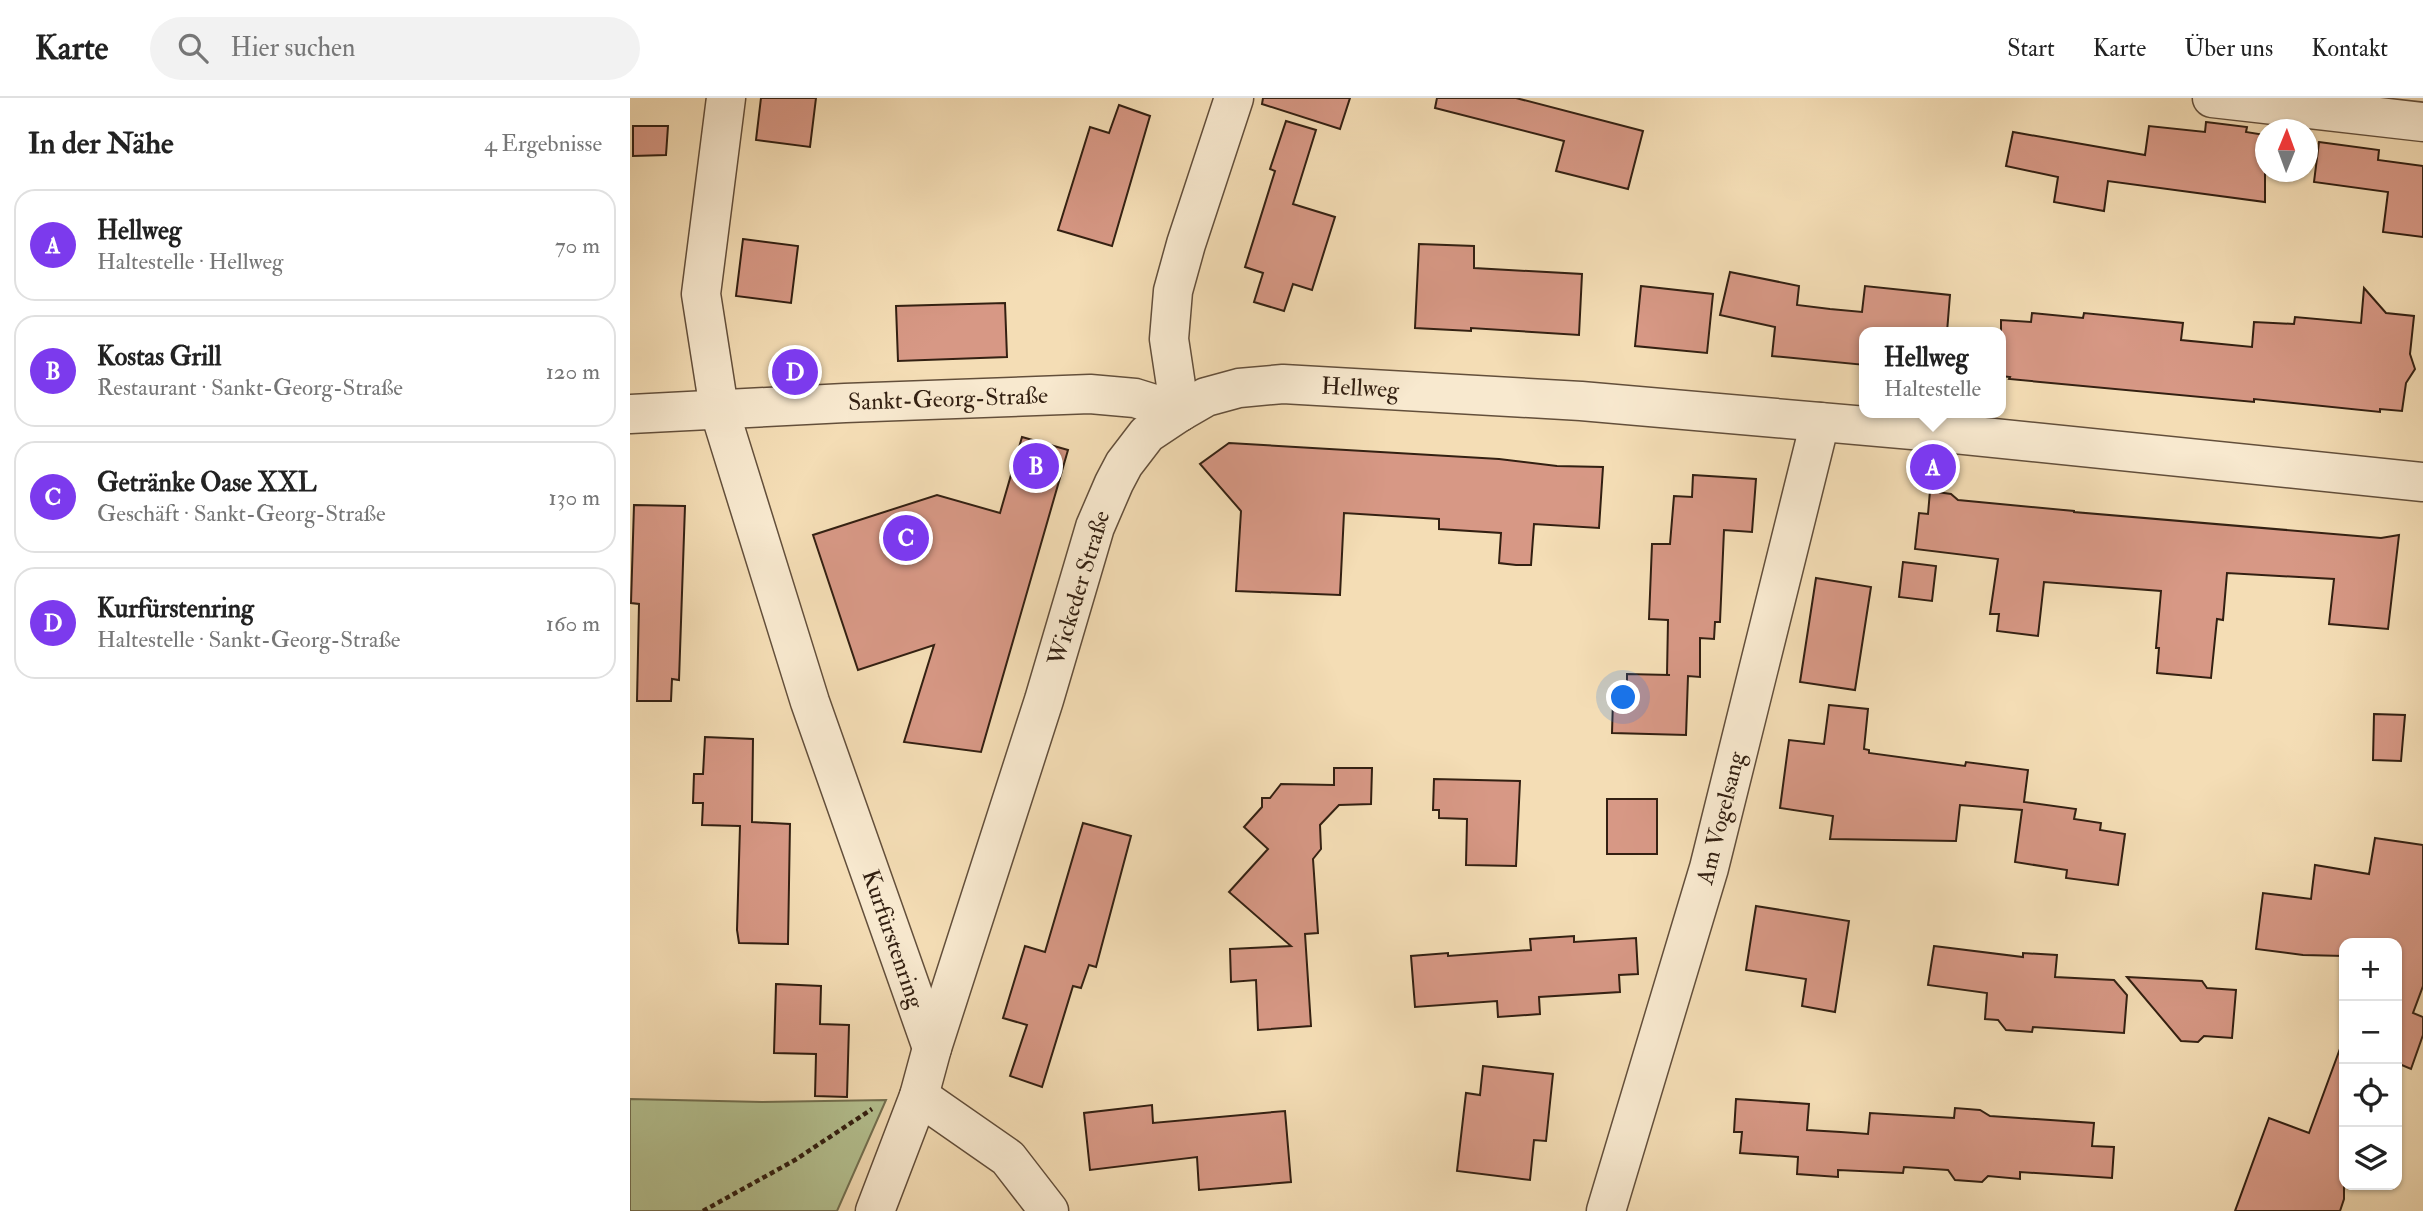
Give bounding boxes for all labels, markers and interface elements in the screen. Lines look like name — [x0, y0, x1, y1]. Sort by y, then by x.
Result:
search box — [150, 17, 640, 80]
text: Karte — [35, 28, 108, 69]
icon: search — [174, 29, 212, 67]
text: Hier suchen — [230, 32, 355, 64]
text: Start — [2007, 33, 2055, 64]
text: Karte — [2093, 33, 2146, 64]
text: Über uns — [2184, 33, 2273, 64]
text: Kontakt — [2311, 33, 2388, 64]
north arrow — [2255, 119, 2318, 182]
text: In der Nähe — [28, 125, 173, 162]
text: 4 Ergebnisse — [484, 129, 602, 158]
text: Hellweg — [97, 215, 182, 247]
text: A — [46, 231, 60, 260]
text: 70 m — [555, 231, 600, 260]
text: Haltestelle · Hellweg — [97, 247, 283, 276]
popup — [1859, 327, 2006, 418]
text: Kostas Grill — [97, 341, 221, 373]
text: Hellweg — [1884, 342, 1968, 374]
pin: D — [772, 346, 818, 398]
text: B — [45, 357, 61, 386]
text: 120 m — [546, 357, 600, 386]
street label: Hellweg — [1320, 370, 1401, 406]
text: Restaurant · Sankt-Georg-Straße — [97, 373, 403, 402]
text: Haltestelle — [1884, 374, 1981, 403]
street label: Sankt-Georg-Straße — [847, 380, 1049, 418]
pin: B — [1013, 440, 1059, 492]
pin: A — [1910, 441, 1956, 493]
text: Getränke Oase XXL — [97, 467, 317, 499]
text: C — [45, 483, 61, 512]
text: 130 m — [548, 483, 600, 512]
text: Geschäft · Sankt-Georg-Straße — [97, 499, 386, 528]
street label: Wickeder Straße — [1040, 507, 1117, 670]
pin: C — [883, 512, 929, 564]
text: Kurfürstenring — [97, 593, 254, 625]
text: D — [44, 609, 62, 638]
text: 160 m — [546, 609, 600, 638]
text: Haltestelle · Sankt-Georg-Straße — [97, 625, 400, 654]
your location — [1606, 680, 1640, 714]
street label: Am Vogelsang — [1689, 747, 1753, 889]
street label: Kurfürstenring — [855, 865, 932, 1014]
map controls — [2339, 938, 2402, 1190]
button: + — [2339, 938, 2402, 1001]
button: − — [2339, 1001, 2402, 1064]
button: locate — [2339, 1064, 2402, 1127]
button: layers — [2339, 1127, 2402, 1190]

